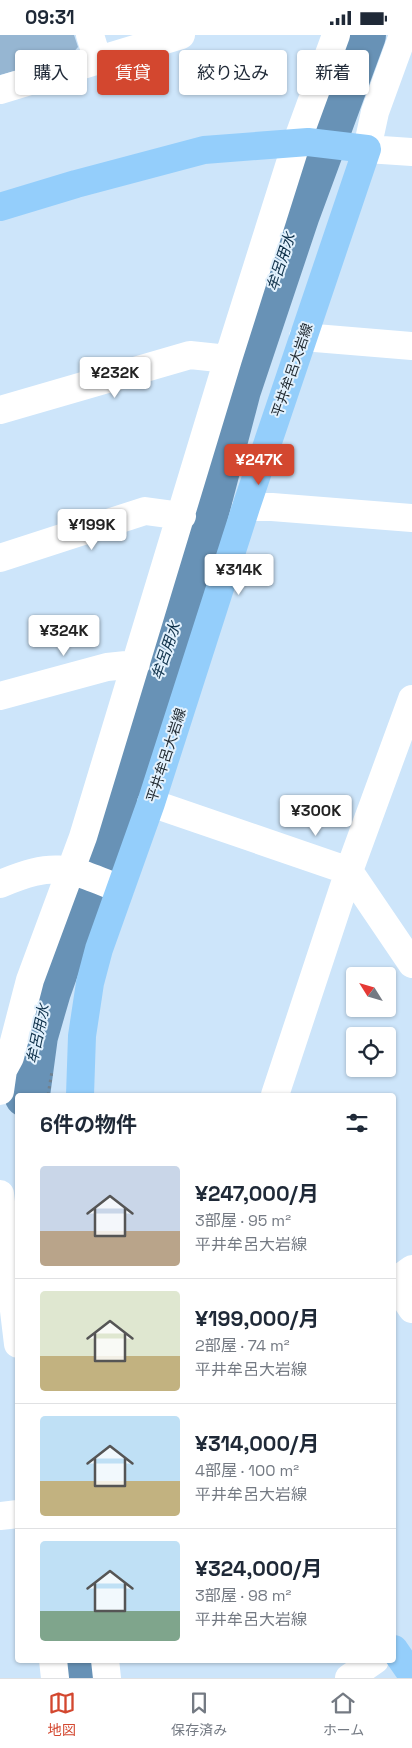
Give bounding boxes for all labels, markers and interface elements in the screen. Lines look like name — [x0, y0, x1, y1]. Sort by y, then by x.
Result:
text: 09:31 — [25, 5, 75, 30]
chip: 購入 — [15, 50, 87, 95]
chip: 賃貸 — [97, 50, 169, 95]
chip: 絞り込み — [179, 50, 287, 95]
chip: 新着 — [297, 50, 369, 95]
water label: 牟呂用水 — [262, 228, 299, 293]
street label: 平井牟呂大岩線 — [268, 321, 316, 419]
pin: ¥232K — [80, 357, 150, 399]
text: ¥232K — [91, 362, 139, 383]
pin: ¥247K — [224, 443, 294, 486]
text: ¥247K — [235, 449, 283, 470]
pin: ¥199K — [57, 509, 127, 551]
text: ¥199K — [69, 514, 115, 535]
pin: ¥314K — [204, 553, 274, 596]
text: ¥314K — [216, 559, 262, 580]
pin: ¥324K — [29, 615, 99, 657]
water label: 牟呂用水 — [147, 617, 185, 682]
text: ¥324K — [39, 620, 89, 641]
street label: 平井牟呂大岩線 — [142, 706, 190, 804]
pin: ¥300K — [281, 795, 351, 837]
text: ¥300K — [291, 800, 341, 821]
north arrow — [346, 967, 396, 1017]
map controls — [346, 967, 396, 1077]
water label: 牟呂用水 — [22, 1001, 53, 1065]
button: locate — [346, 1027, 396, 1077]
icon: filters — [343, 1109, 371, 1137]
text: 6件の物件 — [40, 1111, 137, 1138]
text: ¥247,000/月 — [195, 1180, 319, 1207]
icon: home — [80, 1186, 140, 1246]
text: 3部屋 · 95 m² — [195, 1210, 291, 1231]
text: 平井牟呂大岩線 — [195, 1234, 307, 1255]
text: ¥199,000/月 — [195, 1305, 319, 1332]
icon: home — [80, 1311, 140, 1371]
text: 2部屋 · 74 m² — [195, 1335, 290, 1356]
text: 平井牟呂大岩線 — [195, 1359, 307, 1380]
text: ¥314,000/月 — [195, 1430, 319, 1457]
icon: home — [80, 1436, 140, 1496]
text: 4部屋 · 100 m² — [195, 1460, 299, 1481]
text: 平井牟呂大岩線 — [195, 1484, 307, 1505]
text: ¥324,000/月 — [195, 1555, 322, 1582]
icon: home — [80, 1561, 140, 1621]
text: 3部屋 · 98 m² — [195, 1585, 291, 1606]
text: 平井牟呂大岩線 — [195, 1609, 307, 1630]
tab: 地図 — [48, 1689, 76, 1739]
tab: 保存済み — [171, 1689, 227, 1739]
tab: ホーム — [323, 1689, 364, 1739]

